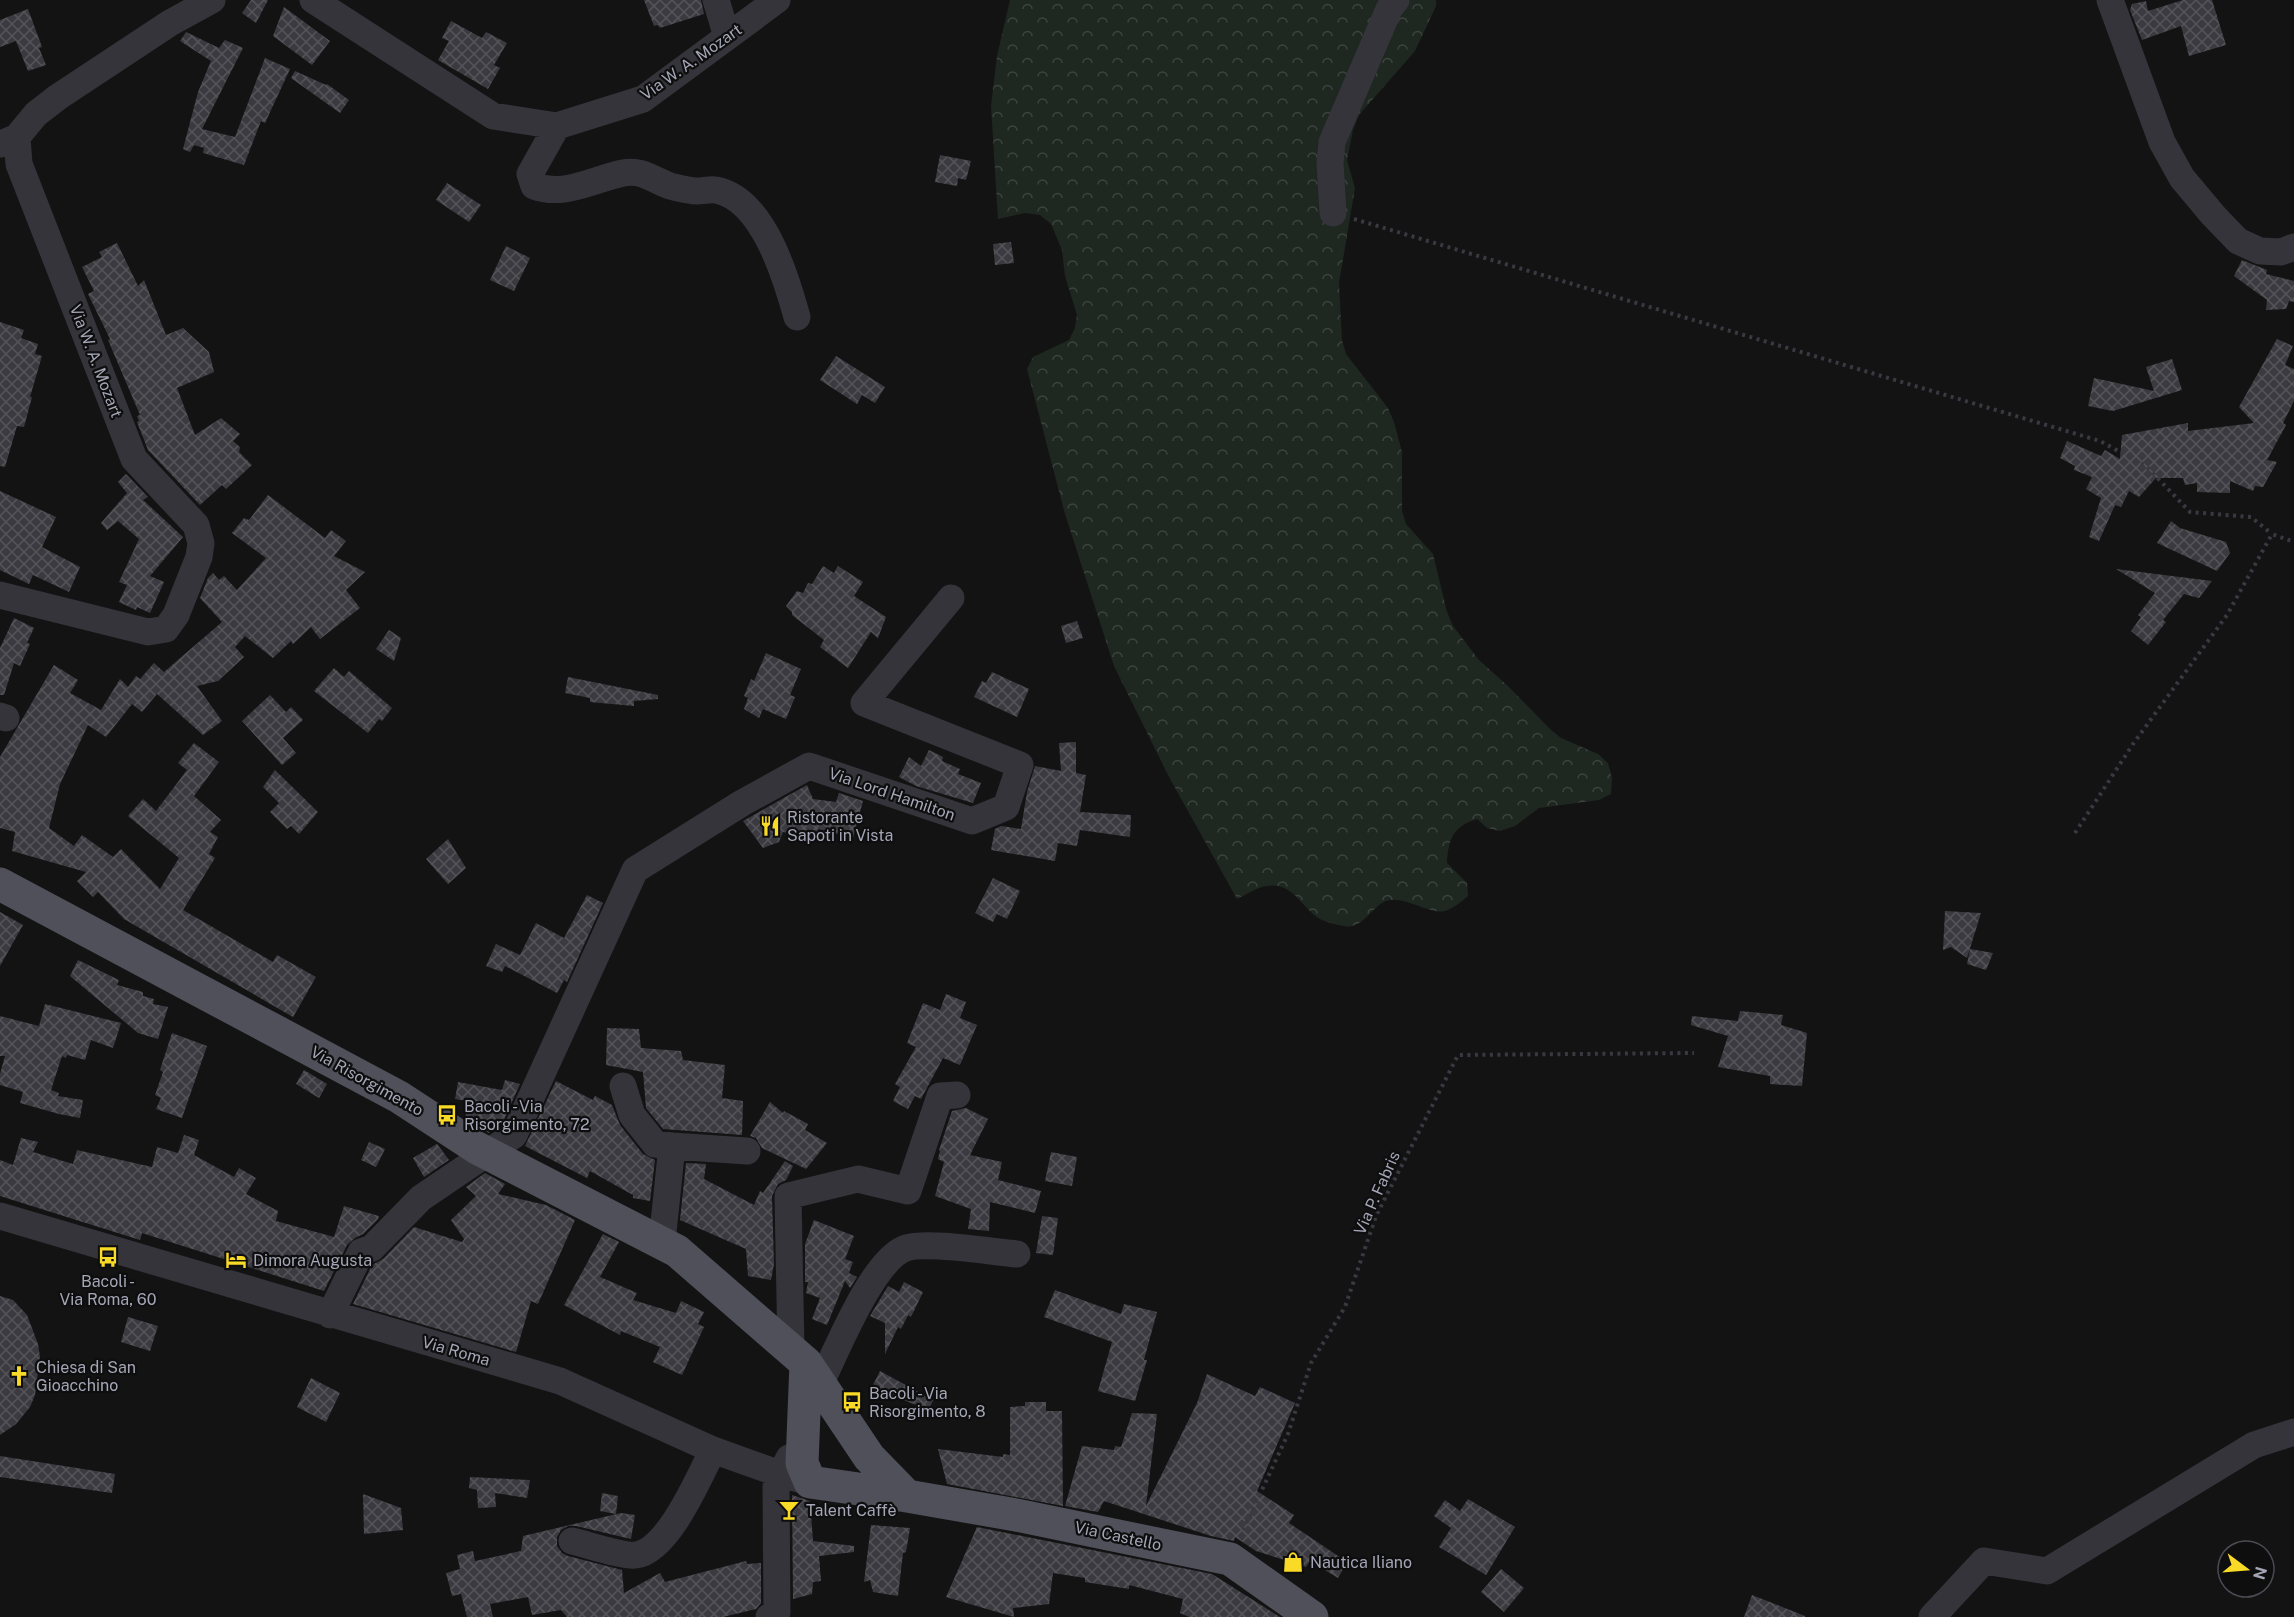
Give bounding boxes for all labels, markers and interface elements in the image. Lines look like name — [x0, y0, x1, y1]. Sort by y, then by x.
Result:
street label: Via W. A. Mozart — [637, 20, 745, 104]
street label: Via W. A. Mozart — [66, 302, 126, 420]
street label: Via Lord Hamilton — [826, 763, 958, 825]
place label: Ristorante Sapoti in Vista — [787, 808, 893, 845]
restaurant icon: Ristorante Sapoti in Vista — [758, 814, 782, 838]
street label: Via Risorgimento — [307, 1042, 427, 1120]
place label: Bacoli - Via Risorgimento, 72 — [464, 1097, 590, 1134]
bus stop icon: Bacoli - Via Risorgimento, 72 — [435, 1103, 459, 1127]
street label: Via P. Fabris — [1350, 1148, 1404, 1238]
bus stop icon: Bacoli - Via Roma, 60 — [96, 1245, 120, 1269]
hotel icon: Dimora Augusta — [224, 1248, 248, 1272]
place label: Dimora Augusta — [253, 1251, 372, 1270]
place label: Bacoli - Via Roma, 60 — [59, 1272, 157, 1309]
street label: Via Roma — [420, 1332, 492, 1370]
place label: Chiesa di San Gioacchino — [36, 1358, 136, 1395]
church icon: Chiesa di San Gioacchino — [7, 1364, 31, 1388]
place label: Bacoli - Via Risorgimento, 8 — [869, 1384, 986, 1421]
bus stop icon: Bacoli - Via Risorgimento, 8 — [840, 1390, 864, 1414]
bar icon: Talent Caffè — [777, 1498, 801, 1522]
place label: Talent Caffè — [806, 1501, 897, 1520]
street label: Via Castello — [1073, 1518, 1163, 1554]
north arrow — [2216, 1539, 2276, 1599]
shop icon: Nautica Iliano — [1281, 1550, 1305, 1574]
place label: Nautica Iliano — [1310, 1553, 1412, 1572]
text: N — [2249, 1564, 2271, 1582]

